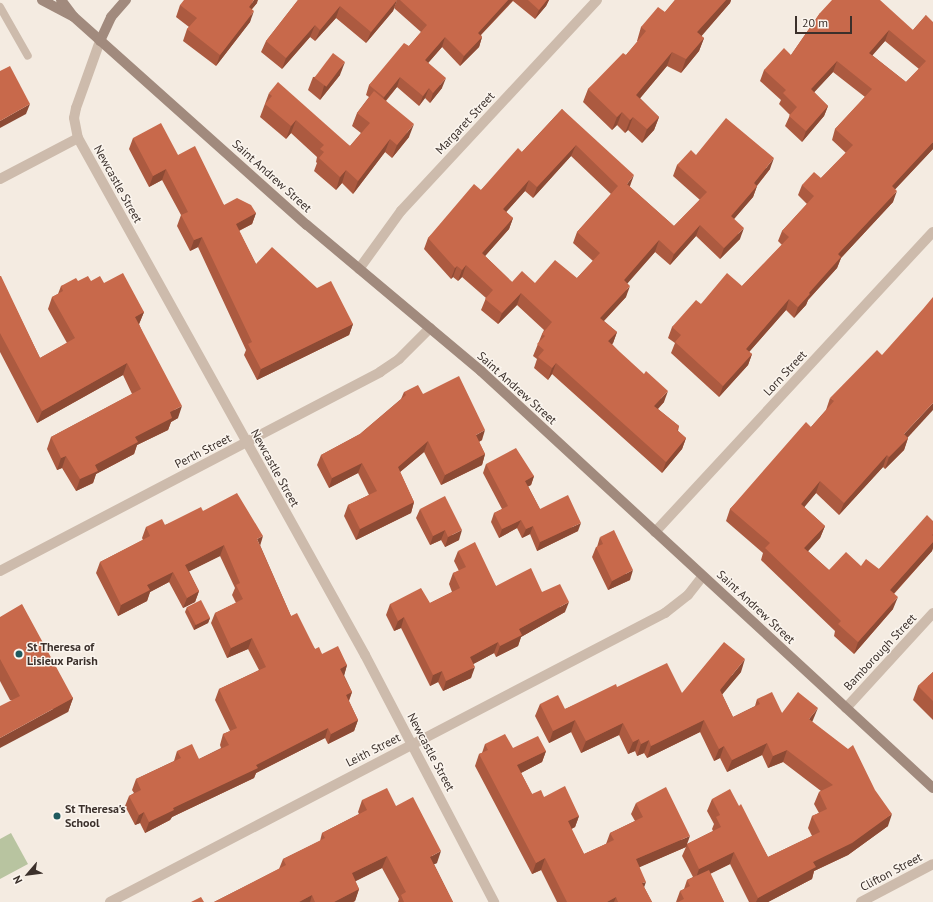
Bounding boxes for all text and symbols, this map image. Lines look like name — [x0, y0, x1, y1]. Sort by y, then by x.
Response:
scale bar — [797, 8, 854, 34]
text: 20 m — [802, 15, 828, 30]
street label: Margaret Street — [432, 89, 498, 157]
street label: Saint Andrew Street — [229, 136, 315, 216]
street label: Newcastle Street — [91, 143, 145, 225]
street label: Lorn Street — [760, 347, 810, 399]
street label: Saint Andrew Street — [474, 348, 560, 428]
street label: Newcastle Street — [248, 427, 302, 509]
street label: Perth Street — [172, 431, 234, 471]
street label: Saint Andrew Street — [714, 567, 798, 647]
street label: Bamborough Street — [841, 611, 919, 693]
place label: St Theresa of Lisieux Parish — [27, 640, 98, 668]
marker: St Theresa of Lisieux Parish — [14, 649, 24, 659]
street label: Newcastle Street — [404, 710, 458, 794]
street label: Leith Street — [343, 730, 403, 770]
place label: St Theresa's School — [65, 802, 126, 830]
marker: St Theresa's School — [52, 811, 62, 821]
street label: Clifton Street — [858, 850, 924, 894]
north arrow — [8, 854, 48, 894]
text: N — [10, 873, 25, 886]

